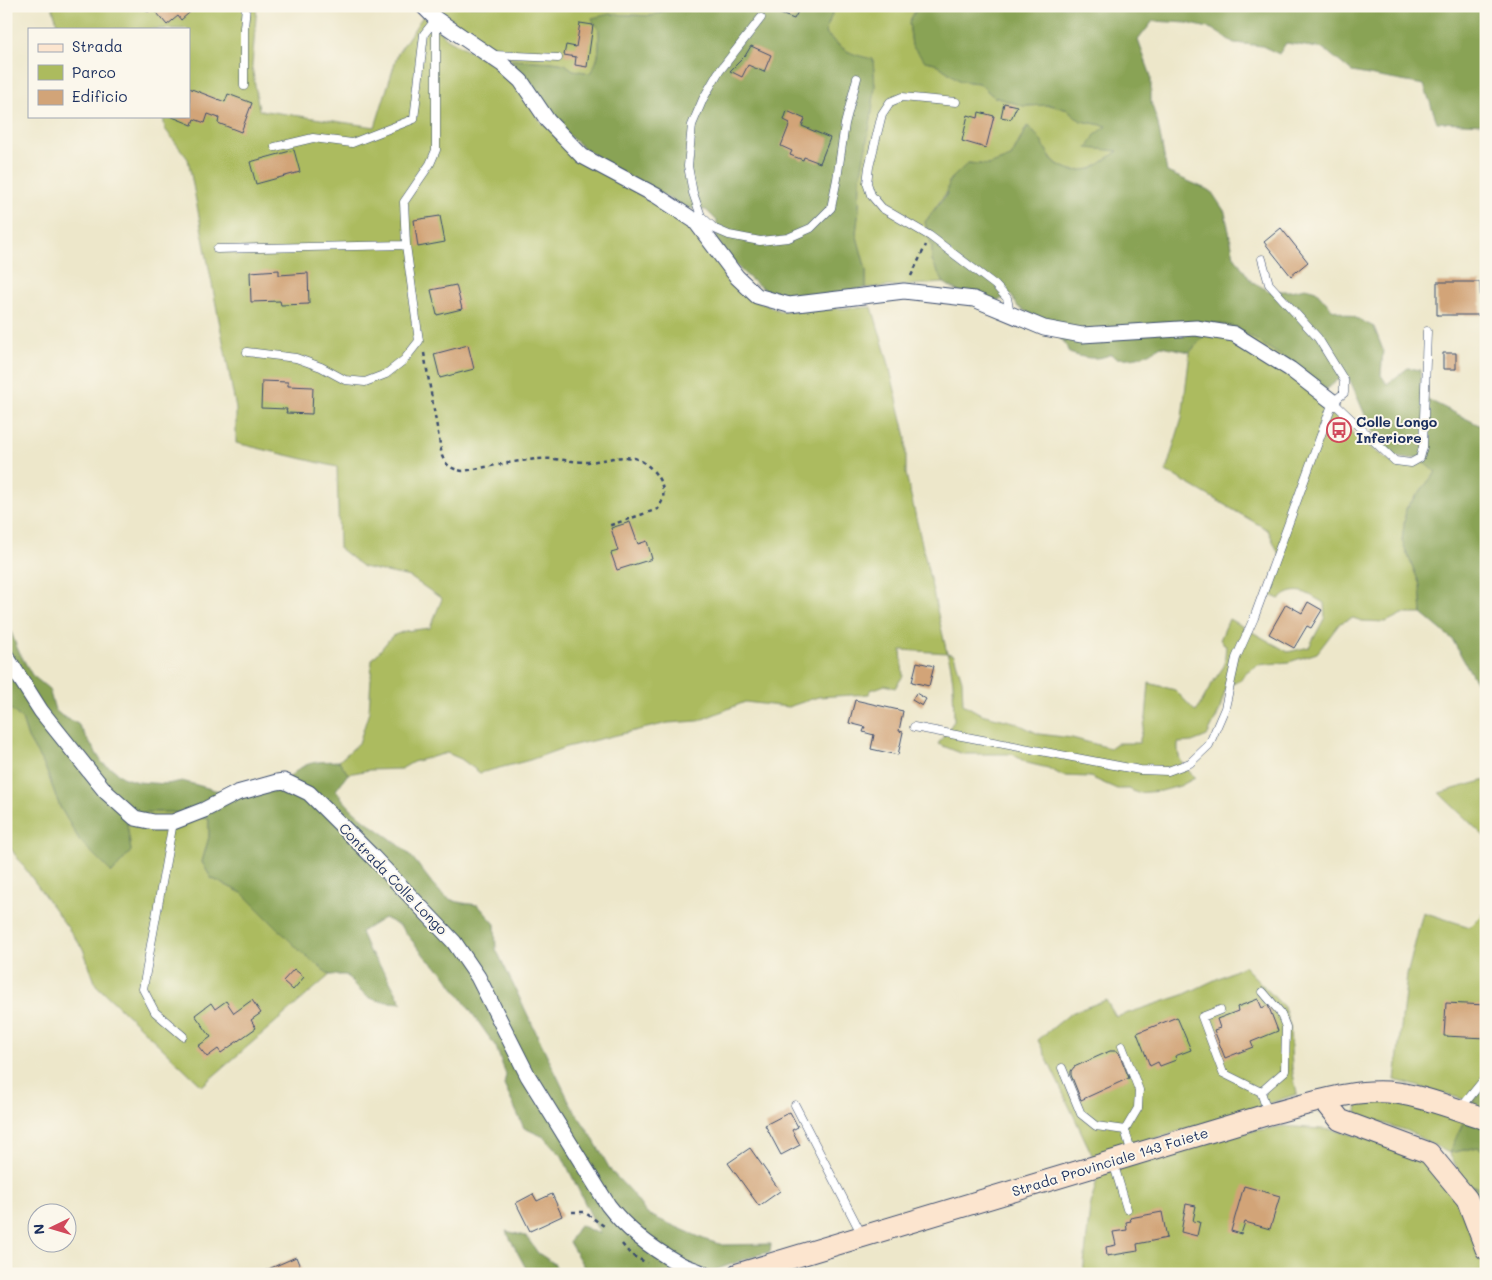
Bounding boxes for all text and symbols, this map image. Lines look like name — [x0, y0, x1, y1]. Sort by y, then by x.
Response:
legend — [28, 28, 190, 118]
text: Strada — [72, 36, 123, 56]
text: Parco — [72, 62, 116, 82]
text: Edificio — [72, 86, 128, 106]
place label: Colle Longo Inferiore — [1356, 412, 1438, 447]
bus stop icon: Colle Longo Inferiore — [1326, 417, 1352, 443]
street label: Contrada Colle Longo — [335, 819, 452, 939]
street label: Strada Provinciale 143 Faiete — [1009, 1123, 1210, 1201]
north arrow — [28, 1202, 78, 1252]
text: N — [29, 1223, 48, 1235]

